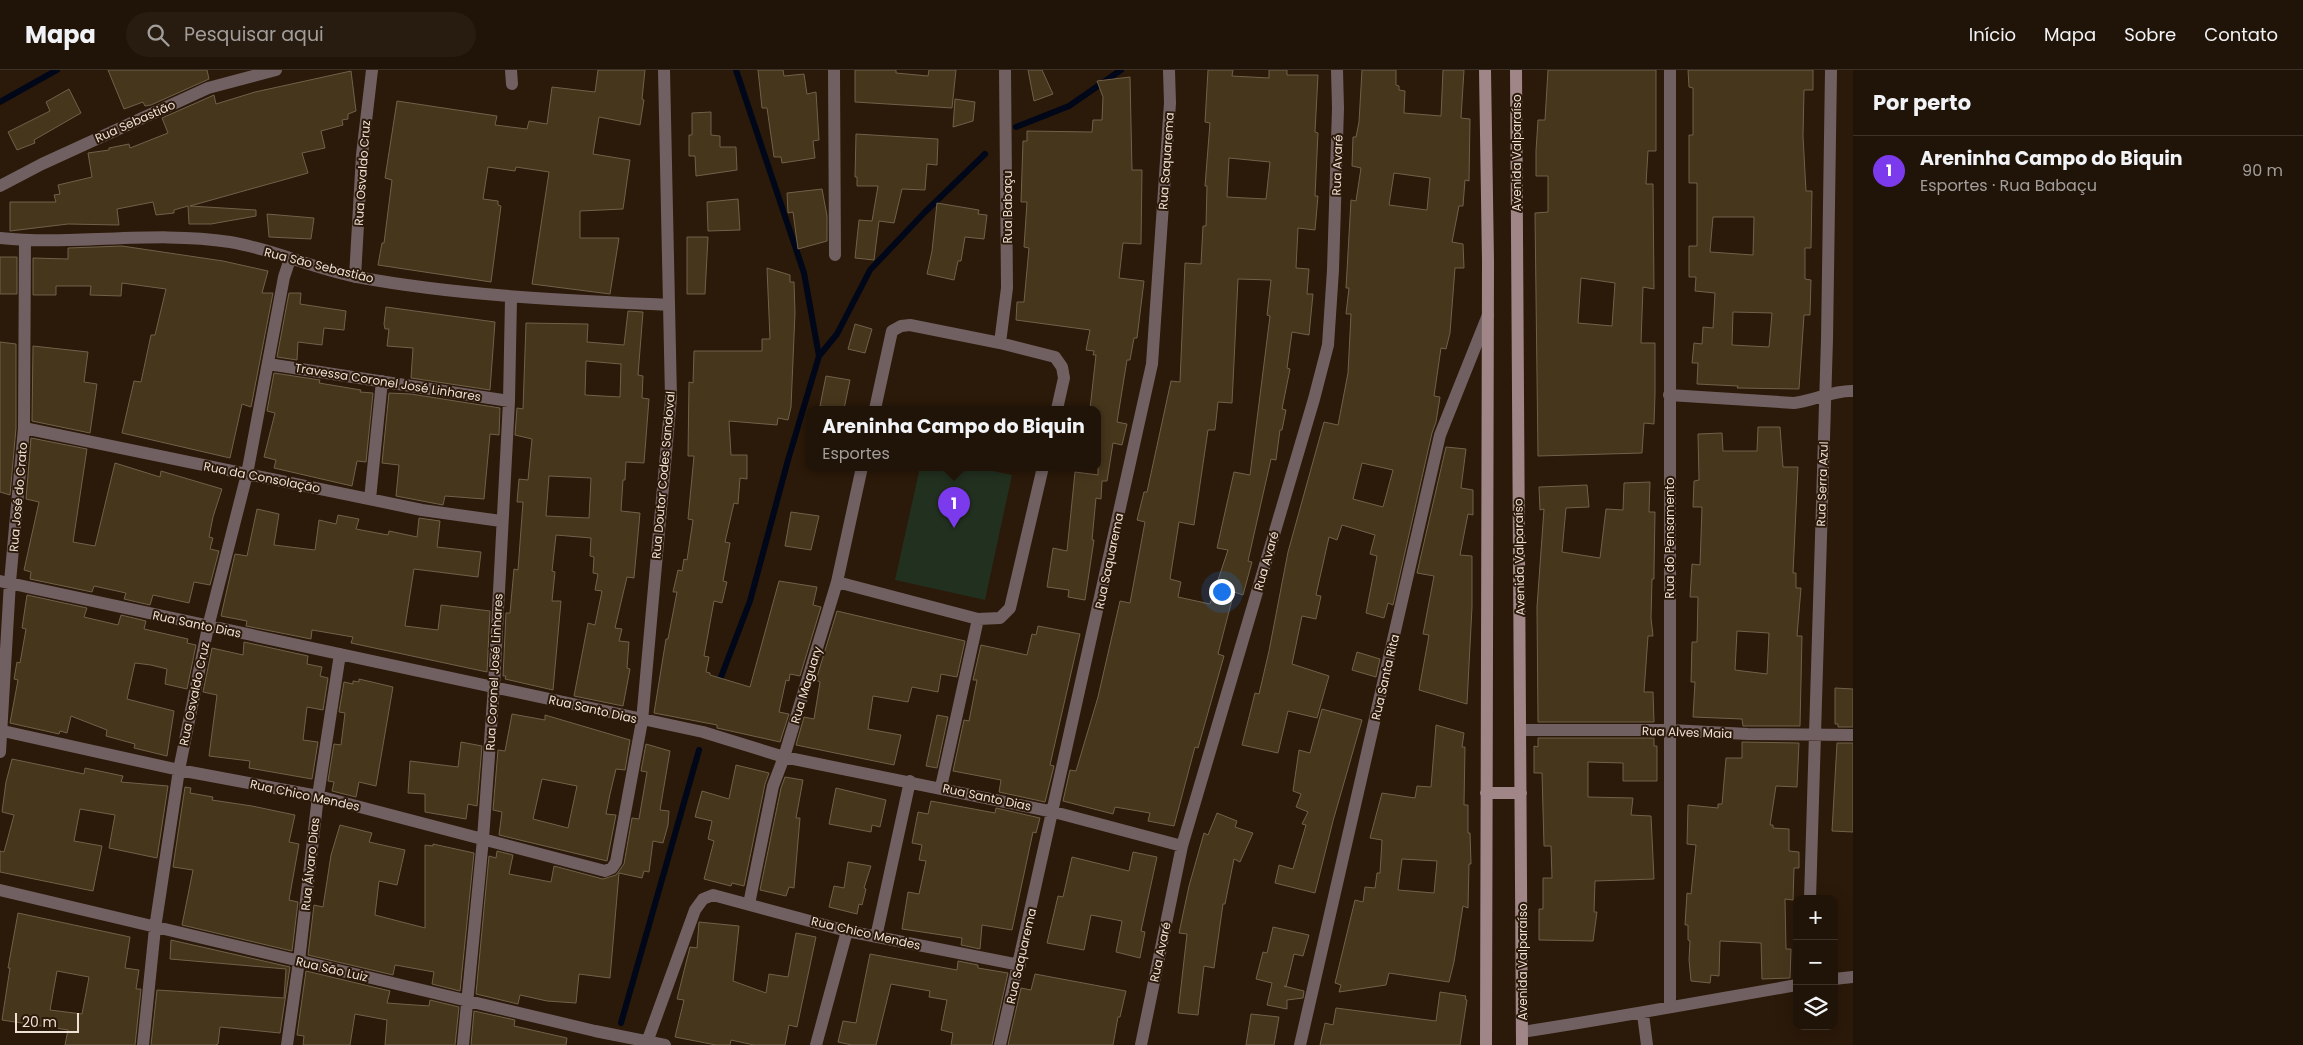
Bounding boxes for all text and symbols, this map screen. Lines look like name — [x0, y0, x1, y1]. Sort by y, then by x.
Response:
search box — [126, 12, 476, 57]
text: Mapa — [25, 18, 96, 51]
icon: search — [144, 21, 172, 49]
text: Pesquisar aqui — [184, 21, 324, 48]
text: Início — [1969, 22, 2016, 47]
text: Mapa — [2044, 22, 2096, 47]
text: Sobre — [2124, 22, 2176, 47]
text: Contato — [2204, 22, 2278, 47]
text: Por perto — [1873, 88, 1971, 117]
street label: Avenida Valparaíso — [1508, 94, 1525, 212]
street label: Rua Sebastião — [92, 96, 178, 146]
street label: Rua Saquarema — [1154, 112, 1178, 210]
street label: Rua Osvaldo Cruz — [350, 120, 374, 226]
street label: Rua Avaré — [1327, 134, 1347, 196]
text: Areninha Campo do Biquin — [1920, 145, 2183, 172]
text: 1 — [1886, 159, 1892, 182]
text: 90 m — [2242, 159, 2283, 182]
street label: Rua Babaçu — [999, 171, 1016, 243]
text: Esportes · Rua Babaçu — [1920, 174, 2097, 197]
street label: Rua São Sebastião — [262, 243, 376, 287]
street label: Travessa Coronel José Linhares — [294, 359, 482, 405]
street label: Rua Doutor Codes Sandoval — [647, 390, 679, 560]
popup — [806, 406, 1101, 471]
text: Areninha Campo do Biquin — [822, 413, 1085, 440]
street label: Rua José do Crato — [5, 441, 31, 553]
street label: Rua Serra Azul — [1812, 441, 1832, 527]
text: Esportes — [822, 442, 890, 465]
street label: Rua da Consolação — [202, 457, 322, 497]
street label: Rua do Pensamento — [1661, 477, 1678, 599]
pin: 1 — [938, 487, 970, 528]
street label: Avenida Valparaíso — [1509, 498, 1529, 616]
street label: Rua Saquarema — [1091, 511, 1127, 611]
street label: Rua Avaré — [1249, 529, 1283, 593]
your location — [1209, 579, 1235, 605]
street label: Rua Coronel José Linhares — [481, 593, 507, 751]
street label: Rua Santo Dias — [151, 606, 243, 642]
street label: Rua Santa Rita — [1367, 632, 1403, 722]
street label: Rua Osvaldo Cruz — [175, 641, 213, 747]
street label: Rua Maguary — [786, 644, 826, 726]
street label: Rua Santo Dias — [547, 691, 639, 727]
street label: Rua Alves Maia — [1641, 722, 1733, 742]
street label: Rua Chico Mendes — [249, 775, 361, 815]
street label: Rua Santo Dias — [941, 779, 1033, 815]
street label: Rua Álvaro Dias — [297, 817, 323, 911]
map controls — [1793, 895, 1838, 1030]
button: + — [1793, 895, 1838, 940]
street label: Avenida Valparaíso — [1514, 903, 1531, 1021]
street label: Rua Saquarema — [1002, 906, 1040, 1006]
street label: Rua Chico Mendes — [810, 912, 922, 954]
street label: Rua Avaré — [1145, 920, 1175, 984]
button: − — [1793, 940, 1838, 985]
street label: Rua São Luiz — [294, 952, 370, 986]
button: layers — [1793, 985, 1838, 1030]
scale bar — [15, 1010, 79, 1033]
text: 20 m — [22, 1012, 57, 1032]

